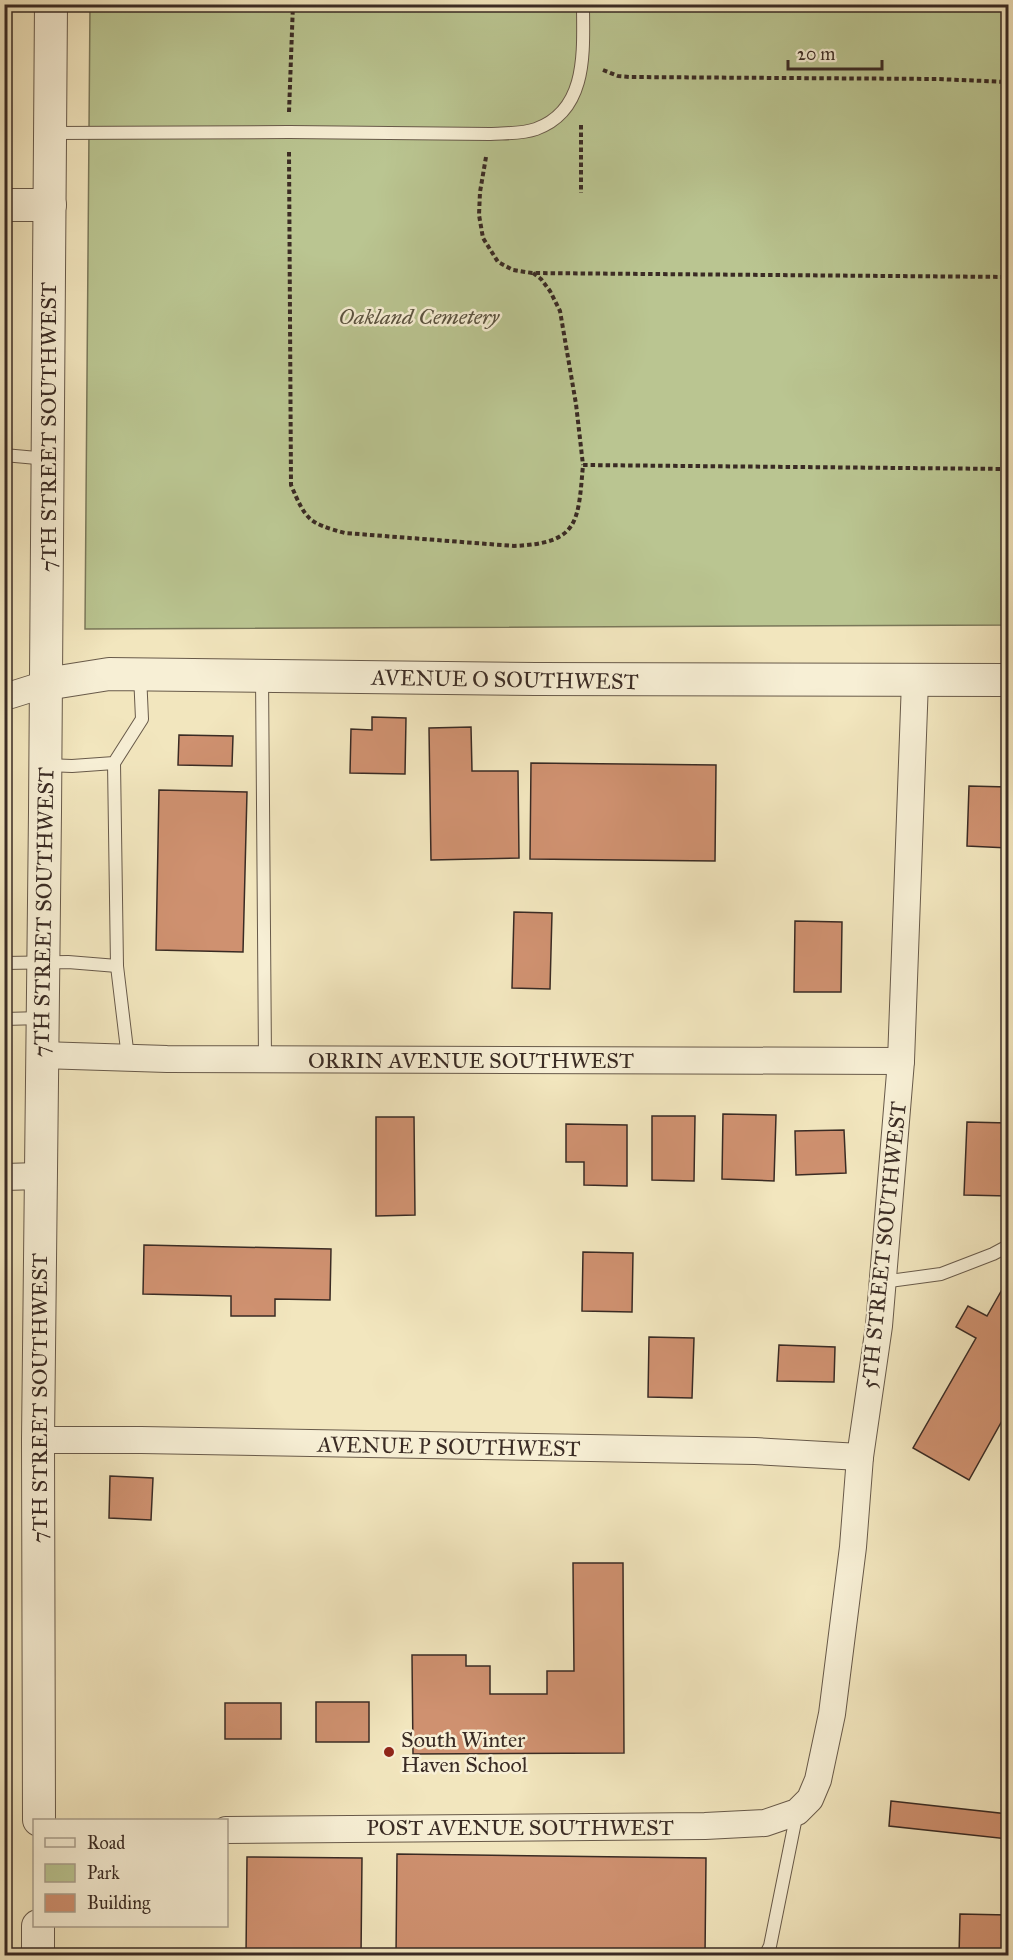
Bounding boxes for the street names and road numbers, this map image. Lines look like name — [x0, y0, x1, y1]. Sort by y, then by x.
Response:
street label: 7TH STREET SOUTHWEST — [35, 282, 62, 572]
street label: AVENUE O SOUTHWEST — [370, 664, 639, 695]
street label: 7TH STREET SOUTHWEST — [27, 767, 60, 1057]
street label: ORRIN AVENUE SOUTHWEST — [308, 1047, 634, 1074]
street label: 5TH STREET SOUTHWEST — [855, 1100, 912, 1390]
street label: 7TH STREET SOUTHWEST — [26, 1253, 53, 1543]
street label: AVENUE P SOUTHWEST — [316, 1431, 581, 1462]
street label: POST AVENUE SOUTHWEST — [366, 1814, 674, 1841]

